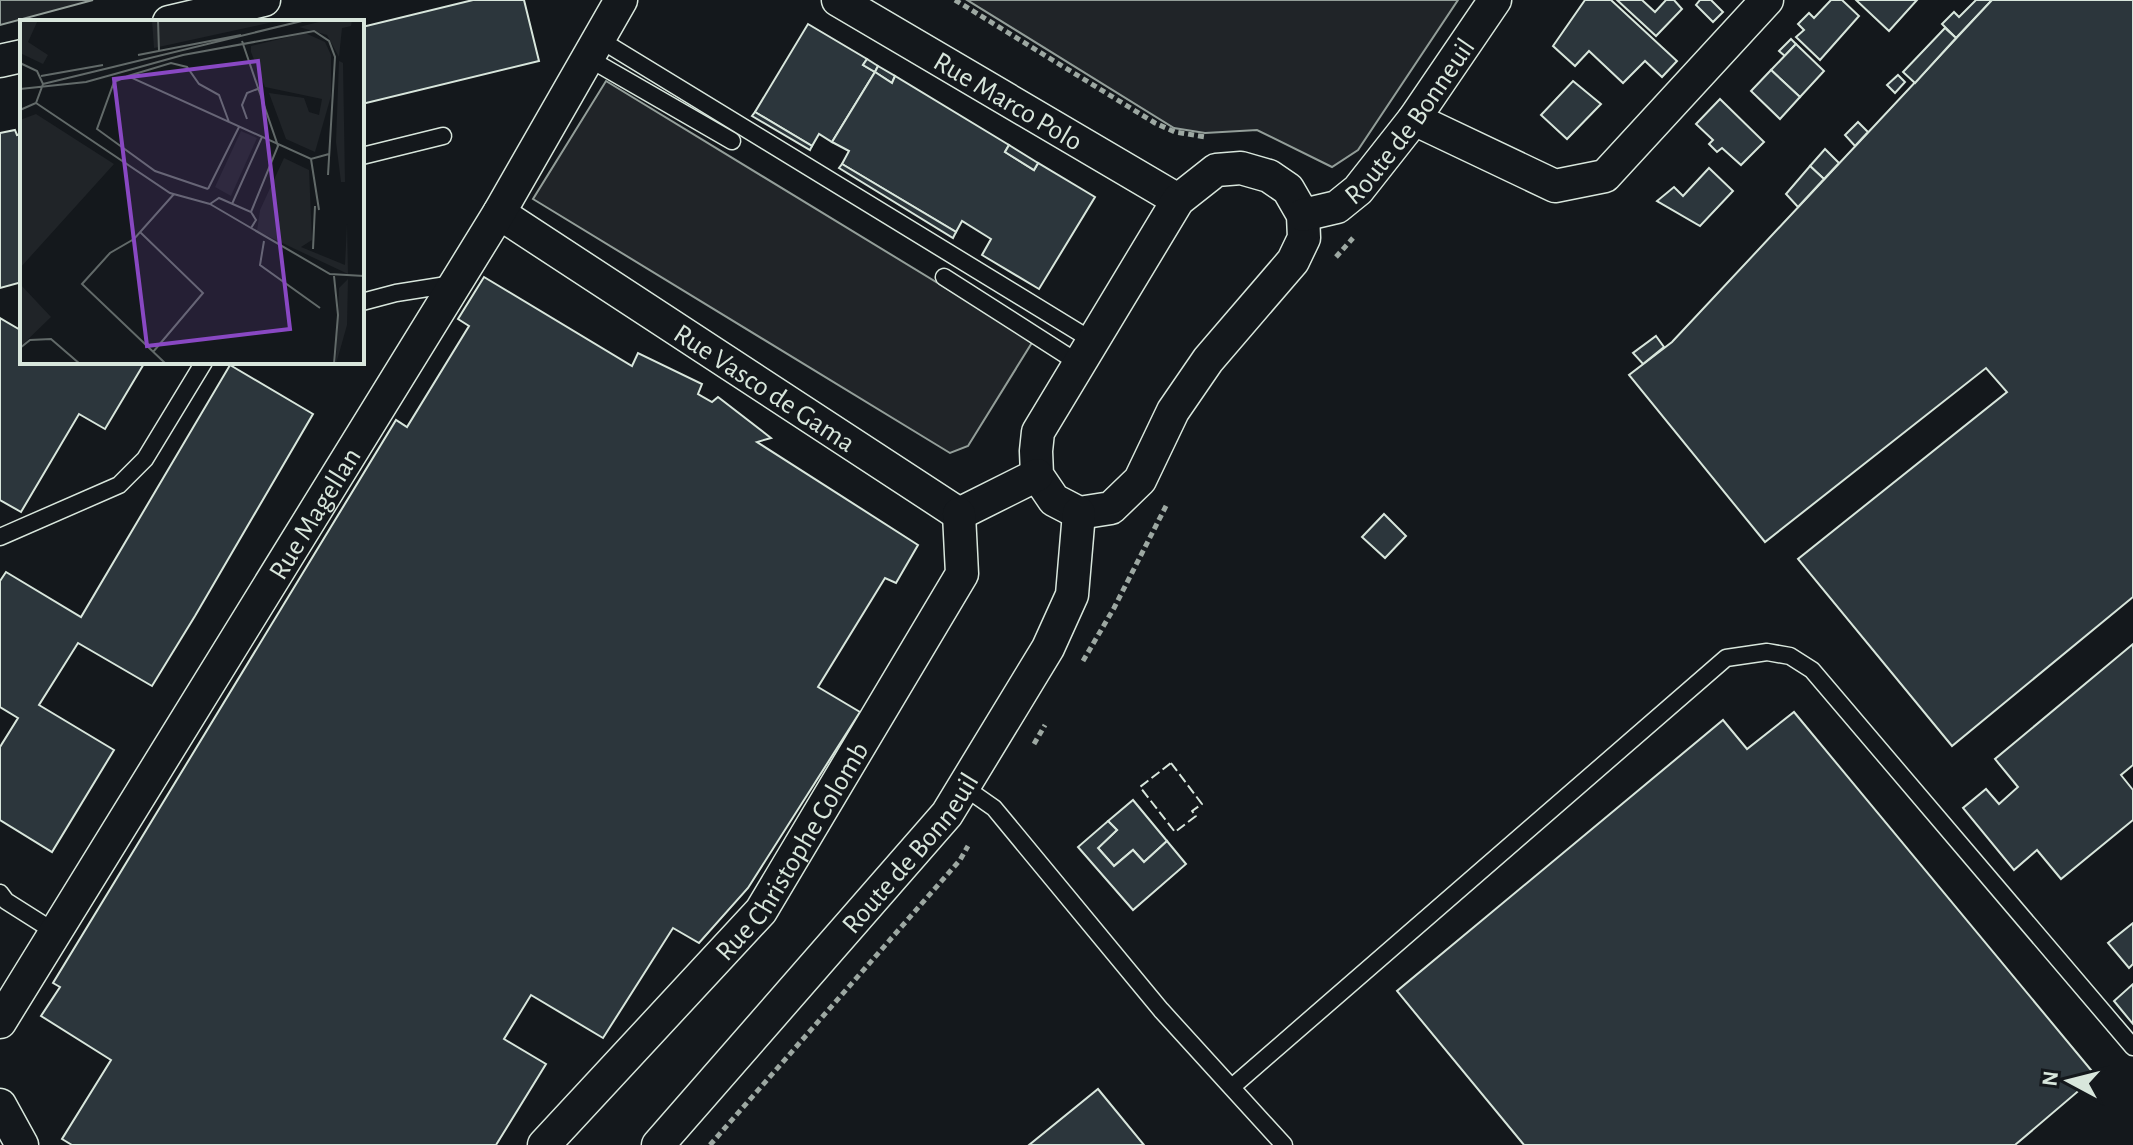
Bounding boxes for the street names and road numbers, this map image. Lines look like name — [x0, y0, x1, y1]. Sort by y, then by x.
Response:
street label: Route de Bonneuil — [1340, 34, 1481, 211]
street label: Rue Marco Polo — [928, 48, 1087, 157]
street label: Rue Vasco de Gama — [668, 320, 860, 458]
street label: Rue Magellan — [265, 443, 367, 585]
street label: Rue Christophe Colomb — [711, 738, 874, 967]
street label: Route de Bonneuil — [838, 769, 984, 940]

